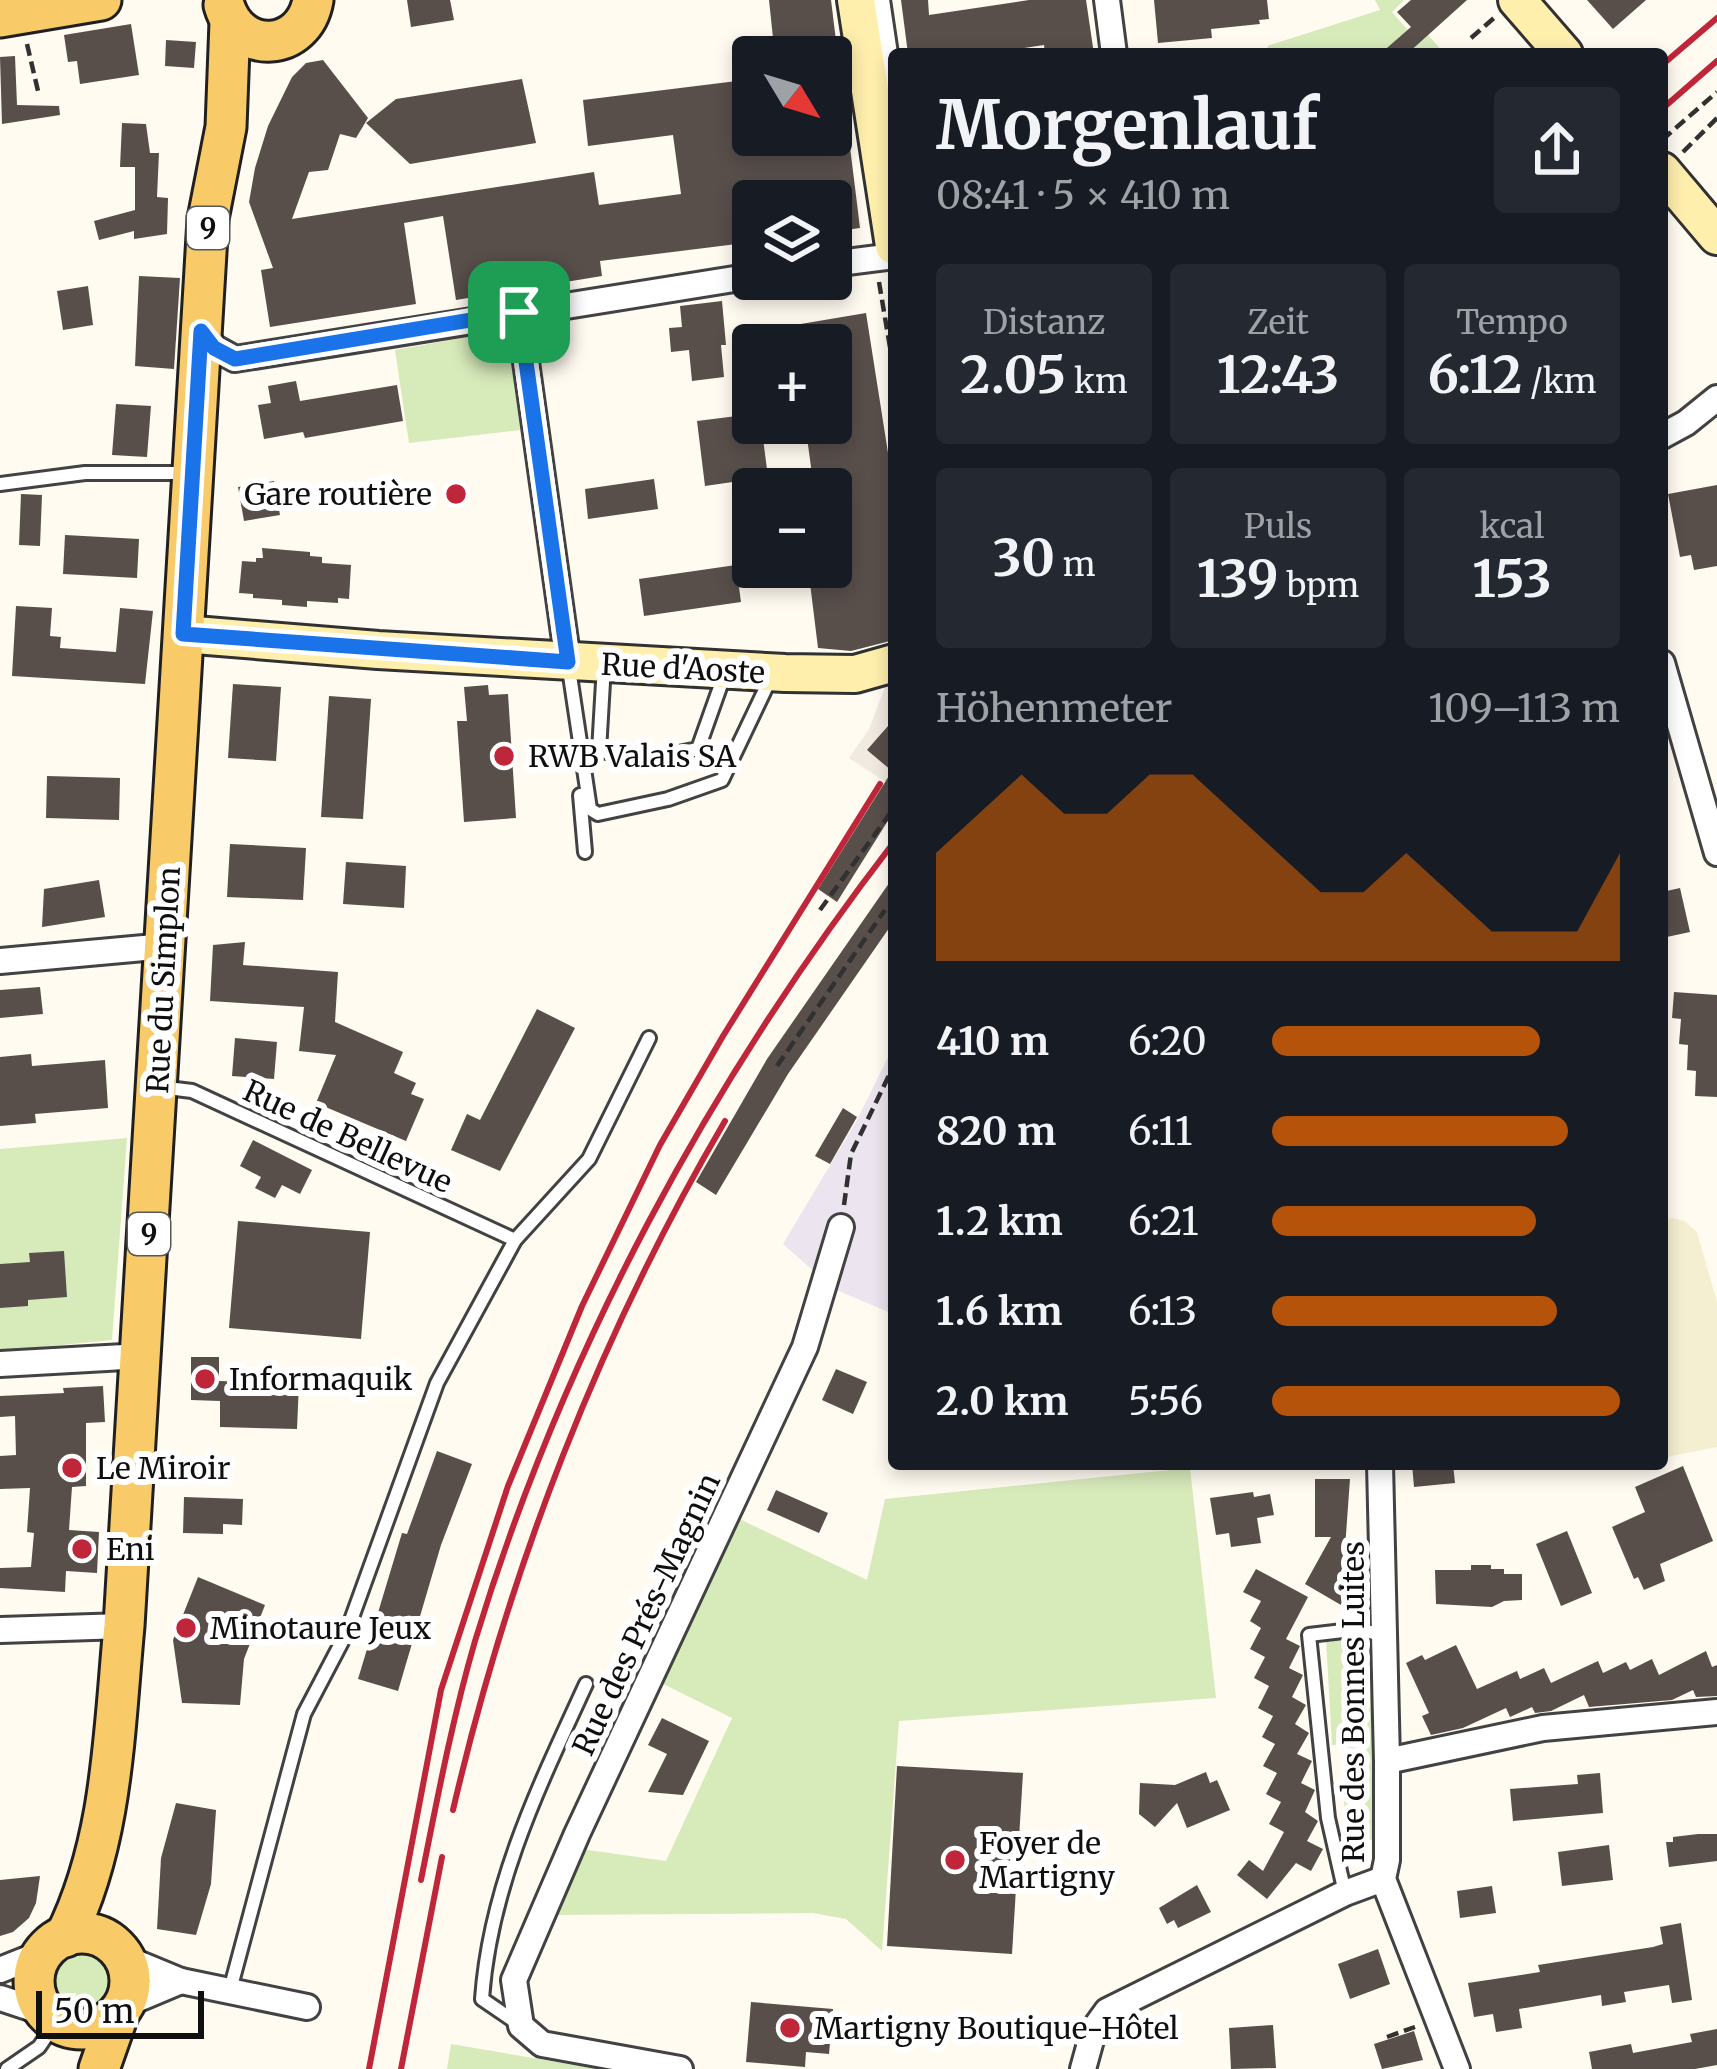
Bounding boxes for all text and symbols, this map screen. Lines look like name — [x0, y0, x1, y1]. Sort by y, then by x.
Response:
north arrow — [732, 36, 852, 156]
map controls — [732, 36, 852, 588]
text: Morgenlauf — [936, 84, 1318, 167]
button: share — [1494, 87, 1620, 213]
text: 08:41 · 5 × 410 m — [936, 171, 1230, 220]
button: layers — [732, 180, 852, 300]
road number: 9 — [187, 207, 229, 249]
pin — [468, 261, 570, 363]
icon: arrive — [486, 279, 552, 345]
text: Distanz — [983, 302, 1105, 343]
text: Zeit — [1247, 302, 1309, 343]
text: Tempo — [1456, 302, 1568, 343]
button: + — [732, 324, 852, 444]
text: 2.05 — [960, 343, 1066, 407]
text: 12:43 — [1217, 343, 1339, 407]
text: 6:12 — [1427, 343, 1522, 407]
text: km — [1066, 361, 1128, 402]
text: /km — [1522, 361, 1597, 402]
button: − — [732, 468, 852, 588]
place label: Gare routière — [244, 475, 432, 513]
marker: Gare routière — [443, 481, 469, 507]
text: Puls — [1244, 506, 1312, 547]
text: kcal — [1480, 506, 1544, 547]
text: 30 — [992, 526, 1055, 590]
text: m — [1055, 544, 1096, 585]
text: 139 — [1197, 547, 1279, 611]
text: 153 — [1472, 547, 1552, 611]
text: bpm — [1279, 565, 1359, 606]
street label: Rue d'Aoste — [600, 645, 766, 691]
text: Höhenmeter — [936, 684, 1172, 733]
text: 109–113 m — [1428, 684, 1620, 733]
place label: RWB Valais SA — [528, 737, 737, 775]
marker: RWB Valais SA — [491, 743, 517, 769]
street label: Rue du Simplon — [138, 866, 188, 1094]
text: 410 m — [936, 1017, 1049, 1066]
text: 6:20 — [1128, 1017, 1207, 1066]
street label: Rue de Bellevue — [238, 1071, 458, 1201]
text: 820 m — [936, 1107, 1056, 1156]
text: 6:11 — [1128, 1107, 1192, 1156]
text: 1.2 km — [936, 1197, 1063, 1246]
text: 6:21 — [1128, 1197, 1199, 1246]
road number: 9 — [128, 1213, 170, 1255]
text: 1.6 km — [936, 1287, 1063, 1336]
text: 6:13 — [1128, 1287, 1197, 1336]
place label: Informaquik — [229, 1360, 412, 1398]
marker: Informaquik — [192, 1366, 218, 1392]
text: 2.0 km — [936, 1377, 1069, 1426]
text: 5:56 — [1128, 1377, 1203, 1426]
place label: Le Miroir — [96, 1449, 230, 1487]
marker: Le Miroir — [59, 1455, 85, 1481]
street label: Rue des Prés-Magnin — [564, 1467, 728, 1761]
place label: Eni — [106, 1530, 155, 1568]
marker: Eni — [69, 1536, 95, 1562]
street label: Rue des Bonnes Luites — [1334, 1541, 1372, 1863]
place label: Minotaure Jeux — [210, 1609, 431, 1647]
marker: Minotaure Jeux — [173, 1615, 199, 1641]
place label: Foyer de Martigny — [979, 1824, 1115, 1896]
marker: Foyer de Martigny — [942, 1847, 968, 1873]
scale bar — [36, 1985, 204, 2038]
text: 50 m — [54, 1991, 135, 2032]
place label: Martigny Boutique-Hôtel — [814, 2009, 1179, 2047]
marker: Martigny Boutique-Hôtel — [777, 2015, 803, 2041]

